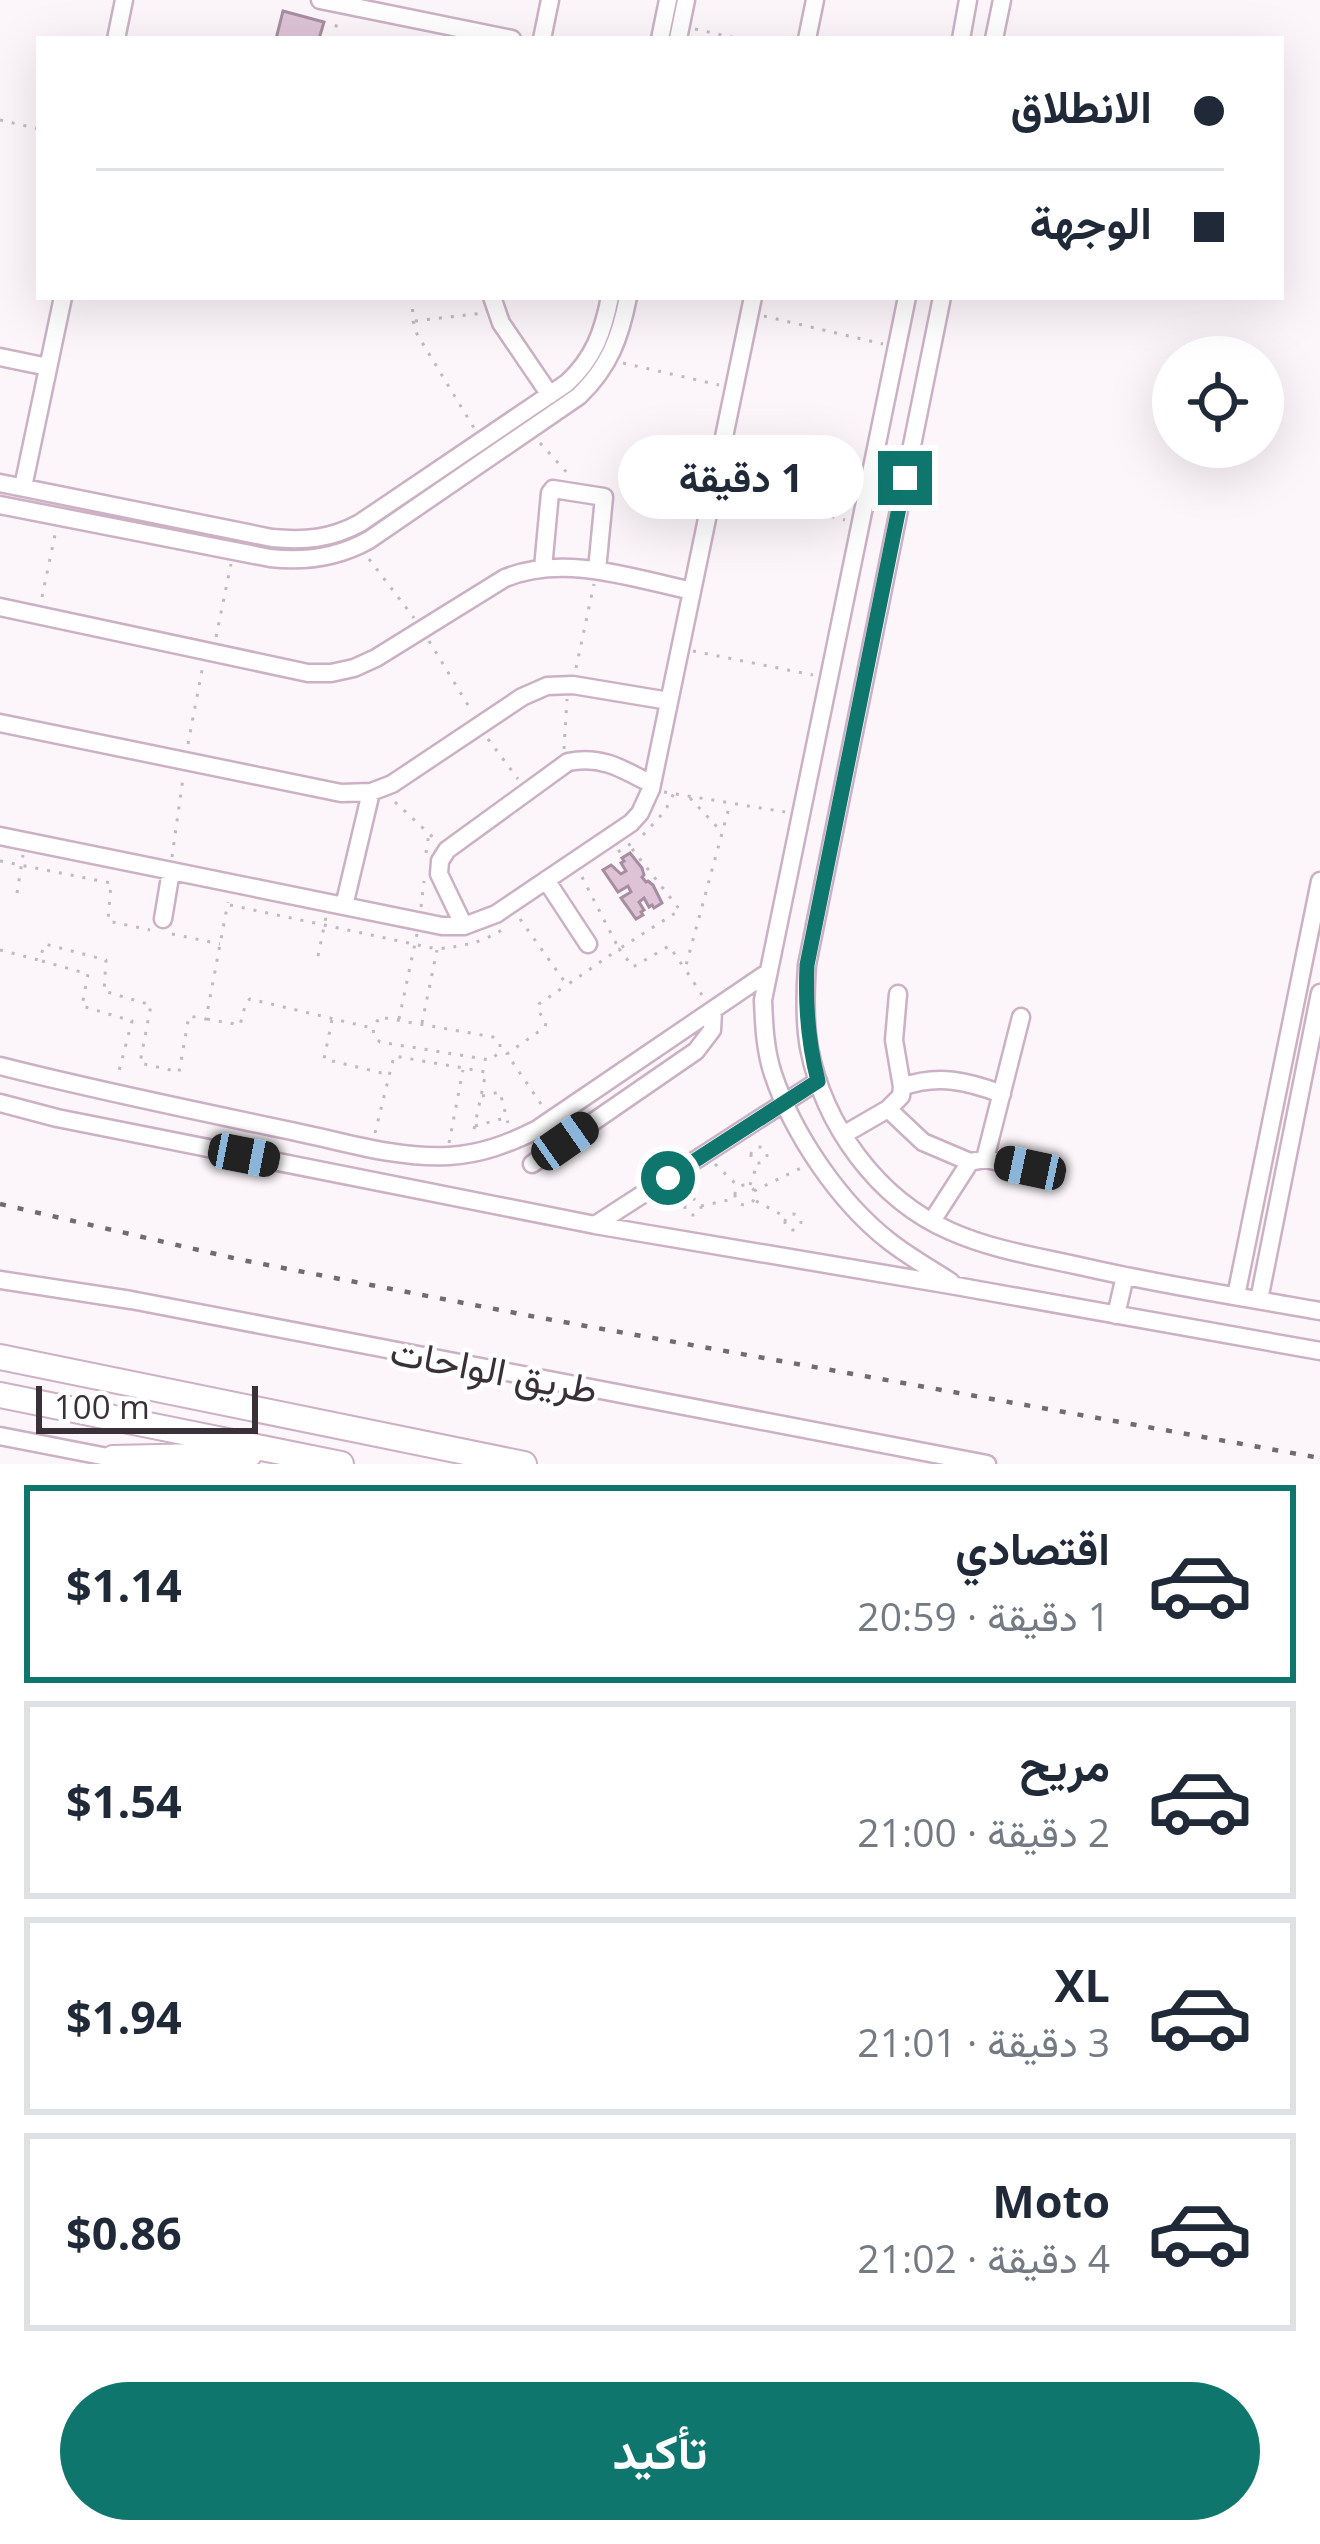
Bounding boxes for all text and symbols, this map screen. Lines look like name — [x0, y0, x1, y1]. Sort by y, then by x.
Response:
text: الانطلاق — [1011, 75, 1152, 136]
text: الوجهة — [1030, 191, 1152, 252]
map controls — [1152, 336, 1284, 468]
button: locate — [1152, 336, 1284, 468]
callout: 1 دقيقة — [617, 436, 863, 520]
text: 1 دقيقة — [679, 450, 803, 503]
route end — [878, 451, 932, 505]
car — [525, 1106, 605, 1176]
car — [205, 1130, 283, 1180]
car — [991, 1143, 1069, 1193]
route start — [641, 1151, 695, 1205]
street label: طريق الواحات — [386, 1322, 602, 1415]
scale bar — [36, 1380, 258, 1433]
text: 100 m — [54, 1384, 150, 1429]
text: اقتصادي — [955, 1517, 1110, 1578]
icon: car — [1146, 1530, 1254, 1638]
text: $1.14 — [66, 1554, 182, 1615]
text: 1 دقيقة · 20:59 — [857, 1589, 1110, 1642]
text: مريح — [1019, 1733, 1110, 1794]
icon: car — [1146, 1746, 1254, 1854]
text: $1.54 — [66, 1770, 182, 1831]
text: 2 دقيقة · 21:00 — [857, 1805, 1110, 1858]
text: XL — [1055, 1954, 1110, 2015]
icon: car — [1146, 1962, 1254, 2070]
text: $1.94 — [66, 1986, 182, 2047]
text: 3 دقيقة · 21:01 — [857, 2015, 1110, 2068]
text: Moto — [992, 2170, 1110, 2231]
icon: car — [1146, 2178, 1254, 2286]
text: $0.86 — [66, 2202, 182, 2263]
text: 4 دقيقة · 21:02 — [857, 2231, 1110, 2284]
button: تأكيد — [60, 2382, 1260, 2520]

